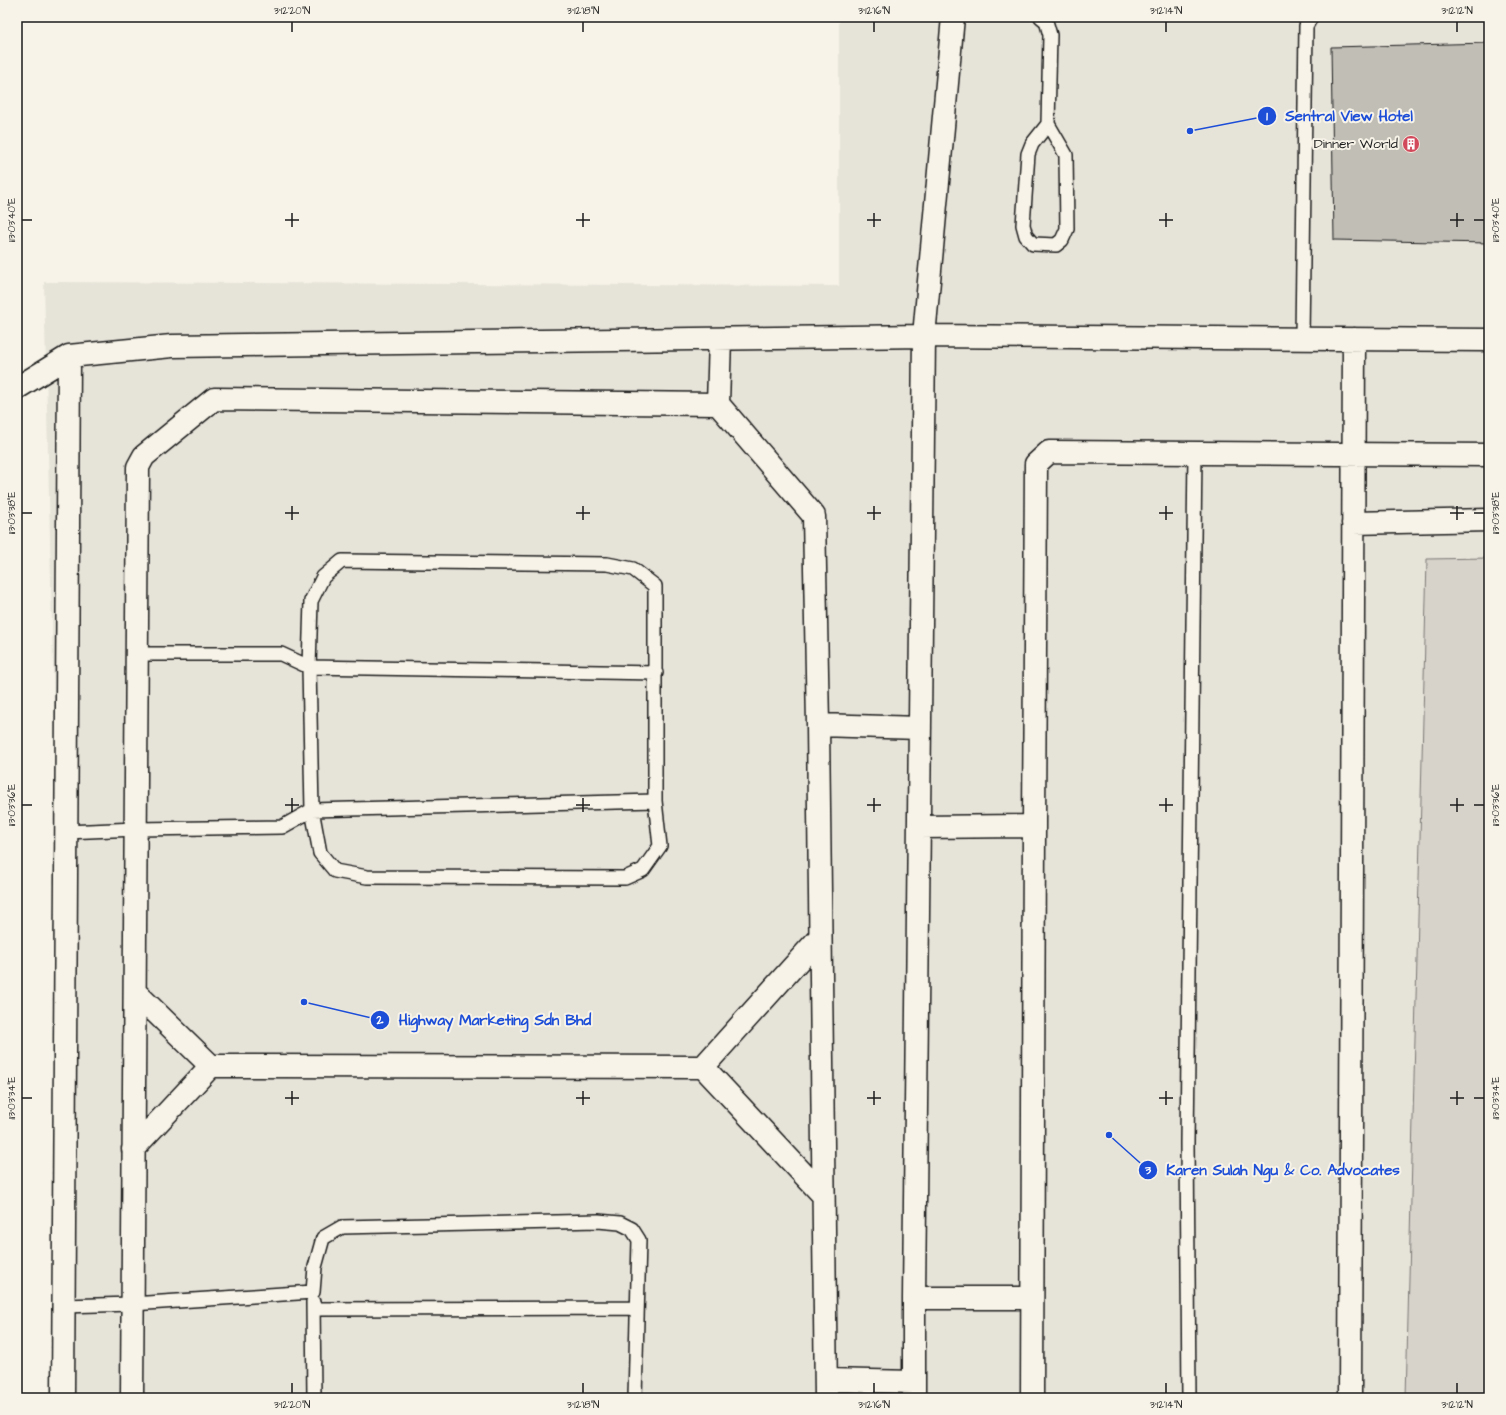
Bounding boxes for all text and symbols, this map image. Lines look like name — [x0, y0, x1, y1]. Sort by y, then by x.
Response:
text: 3°12'20"N — [274, 4, 310, 18]
text: 3°12'18"N — [567, 4, 599, 18]
text: 3°12'16"N — [858, 4, 890, 18]
text: 3°12'14"N — [1150, 4, 1182, 18]
text: 3°12'12"N — [1441, 4, 1473, 18]
callout: Sentral View Hotel — [1257, 102, 1421, 129]
text: Sentral View Hotel — [1284, 106, 1413, 127]
text: 1 — [1266, 108, 1268, 125]
place label: Dinner World — [1314, 134, 1398, 154]
building icon: Dinner World — [1401, 134, 1421, 154]
text: 113°03'40"E — [5, 198, 19, 242]
text: 113°03'40"E — [1489, 198, 1503, 242]
text: 113°03'38"E — [5, 492, 19, 534]
text: 113°03'38"E — [1489, 492, 1503, 534]
text: 113°03'36"E — [5, 784, 19, 826]
text: 113°03'36"E — [1489, 784, 1503, 826]
callout: Highway Marketing Sdn Bhd — [370, 1006, 599, 1033]
text: Highway Marketing Sdn Bhd — [399, 1010, 591, 1033]
text: 2 — [376, 1012, 384, 1029]
text: 113°03'34"E — [5, 1076, 19, 1120]
text: 113°03'34"E — [1489, 1076, 1503, 1120]
callout: Karen Sulah Ngu & Co. Advocates — [1138, 1156, 1408, 1183]
text: Karen Sulah Ngu & Co. Advocates — [1166, 1160, 1400, 1183]
text: 3 — [1144, 1162, 1152, 1179]
text: 3°12'20"N — [274, 1398, 310, 1412]
text: 3°12'18"N — [567, 1398, 599, 1412]
text: 3°12'16"N — [858, 1398, 890, 1412]
text: 3°12'14"N — [1150, 1398, 1182, 1412]
text: 3°12'12"N — [1441, 1398, 1473, 1412]

